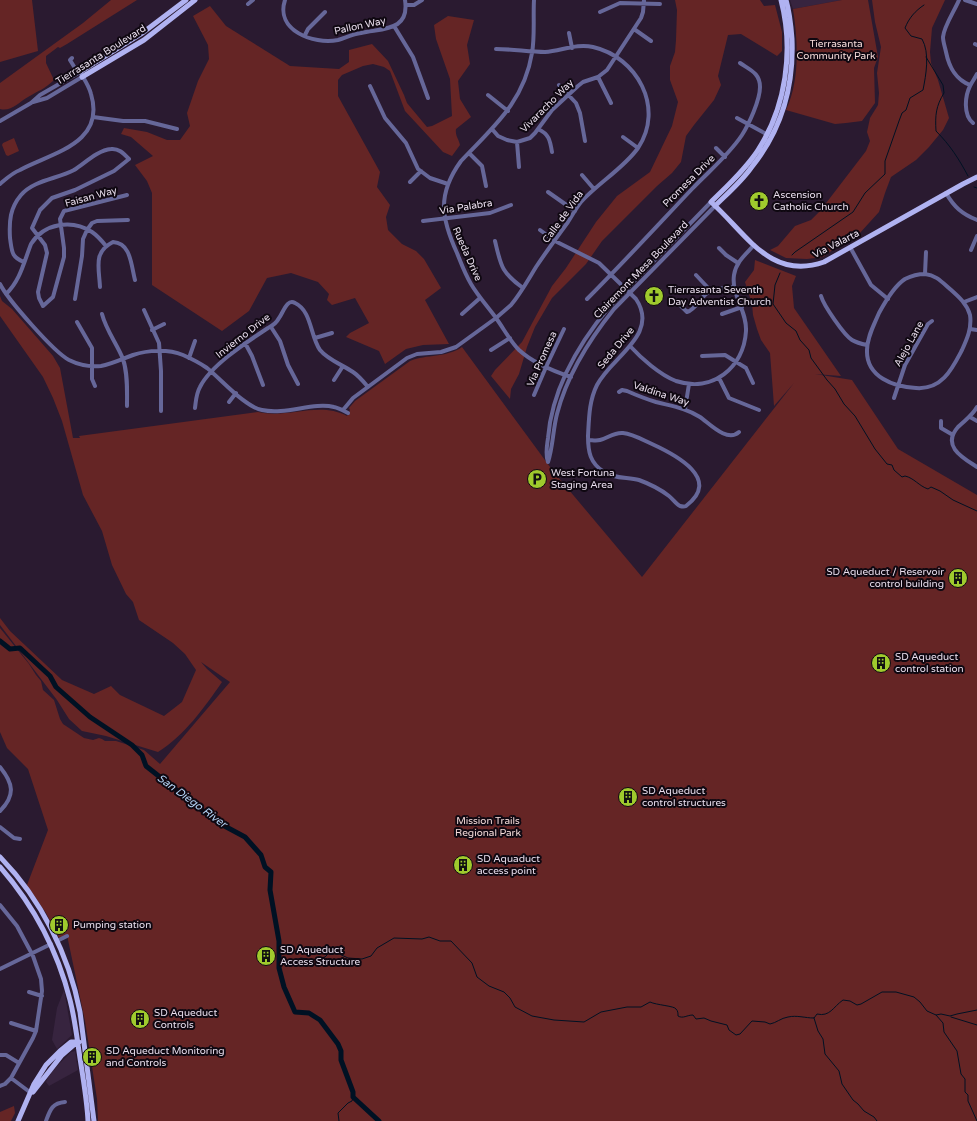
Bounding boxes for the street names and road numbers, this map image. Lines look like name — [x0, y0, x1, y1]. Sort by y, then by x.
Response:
street label: Pallon Way — [333, 15, 388, 37]
street label: Tierrasanta Boulevard — [54, 22, 148, 88]
street label: Vivaracho Way — [518, 76, 577, 135]
street label: Promesa Drive — [660, 152, 718, 210]
street label: Faisan Way — [64, 184, 119, 210]
street label: Calle de Vida — [540, 189, 586, 245]
street label: Via Palabra — [439, 197, 493, 217]
street label: Clairemont Mesa Boulevard — [591, 219, 691, 321]
street label: Rueda Drive — [450, 225, 484, 283]
street label: Via Valarta — [811, 227, 861, 261]
street label: Invierno Drive — [214, 311, 273, 361]
street label: Alejo Lane — [892, 319, 927, 369]
street label: Seda Drive — [595, 324, 637, 371]
street label: Via Promesa — [524, 330, 560, 388]
street label: Valdina Way — [631, 379, 691, 409]

